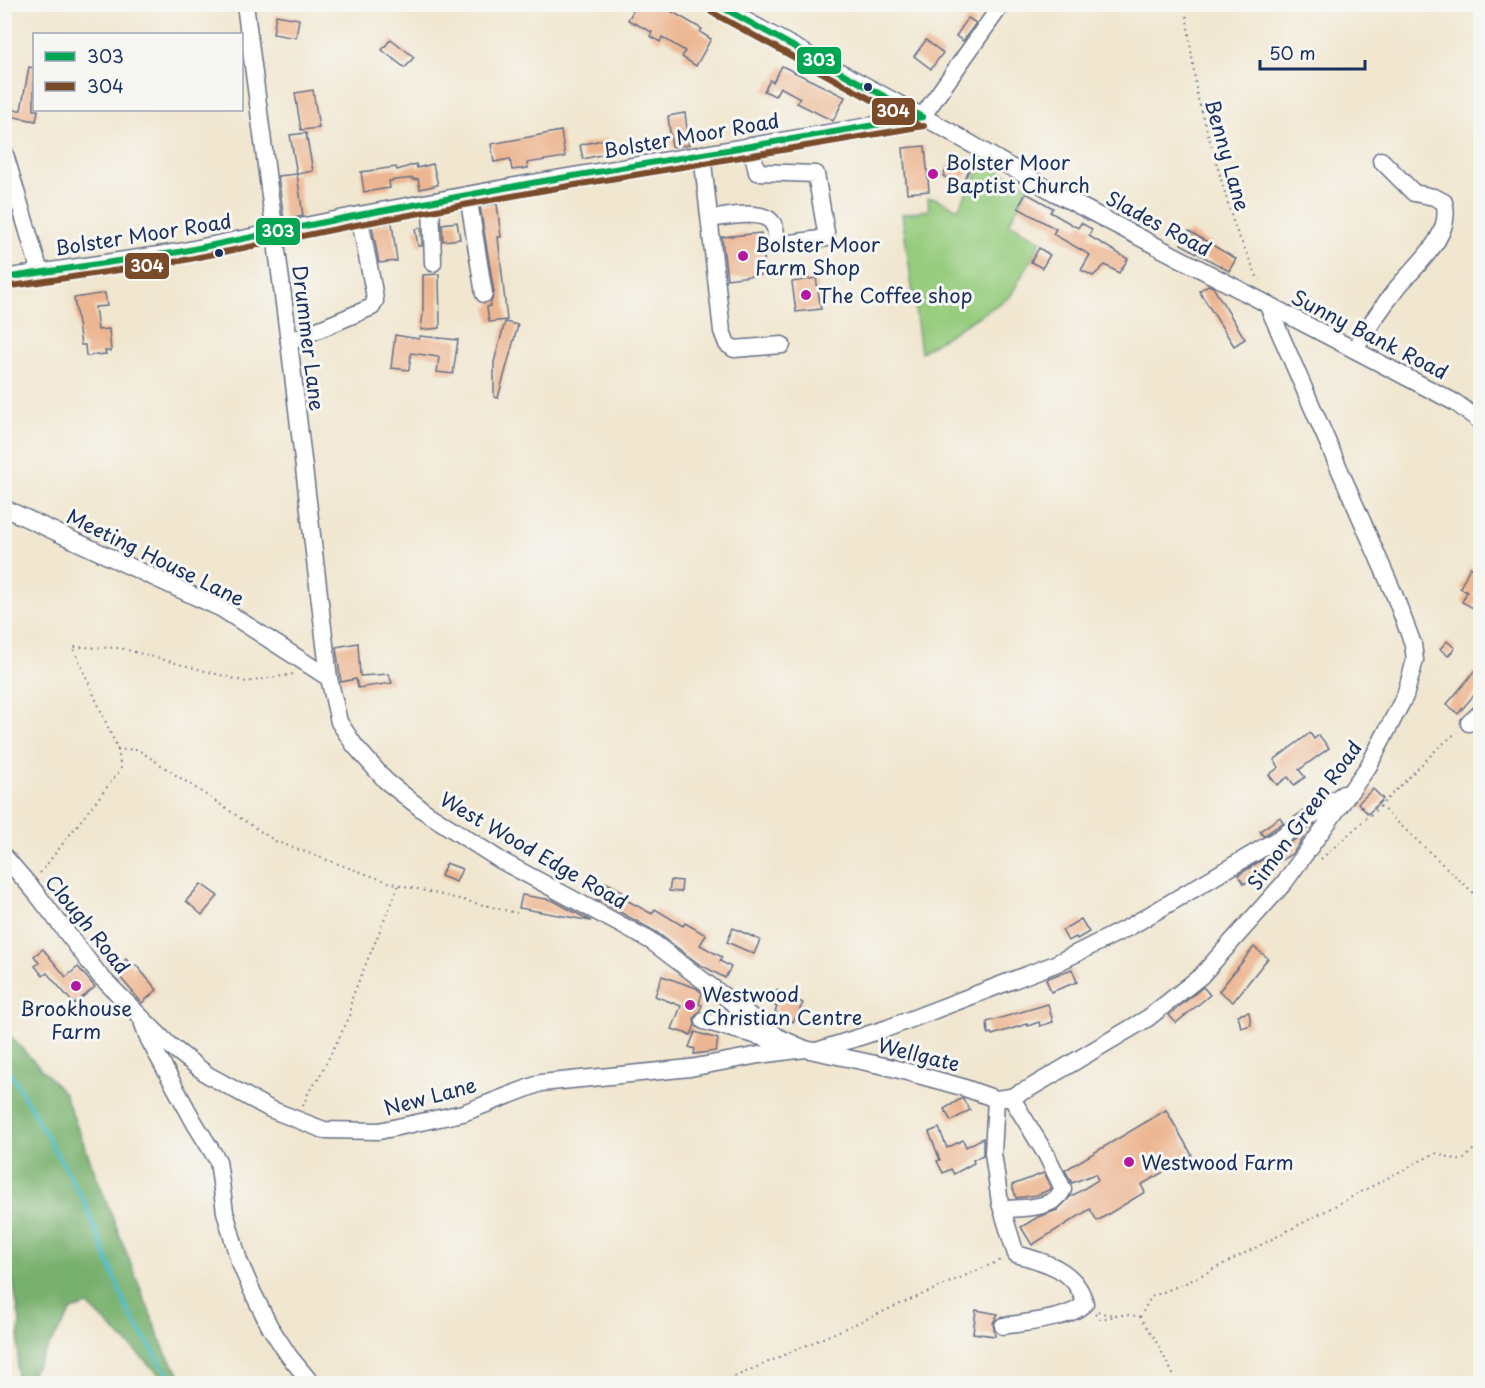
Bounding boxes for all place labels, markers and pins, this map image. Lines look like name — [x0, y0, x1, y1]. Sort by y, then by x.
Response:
unlabelled marker — [862, 81, 874, 93]
place label: Bolster Moor Baptist Church — [945, 147, 1090, 200]
marker: Bolster Moor Baptist Church — [926, 167, 940, 181]
place label: Bolster Moor Farm Shop — [755, 229, 881, 282]
unlabelled marker — [213, 247, 225, 259]
marker: Bolster Moor Farm Shop — [736, 249, 750, 263]
place label: The Coffee shop — [818, 280, 973, 310]
marker: The Coffee shop — [799, 288, 813, 302]
marker: Brookhouse Farm — [69, 979, 83, 993]
place label: Westwood Christian Centre — [702, 979, 862, 1032]
place label: Brookhouse Farm — [20, 993, 132, 1046]
marker: Westwood Christian Centre — [683, 998, 697, 1012]
place label: Westwood Farm — [1141, 1147, 1294, 1177]
marker: Westwood Farm — [1122, 1155, 1136, 1169]

